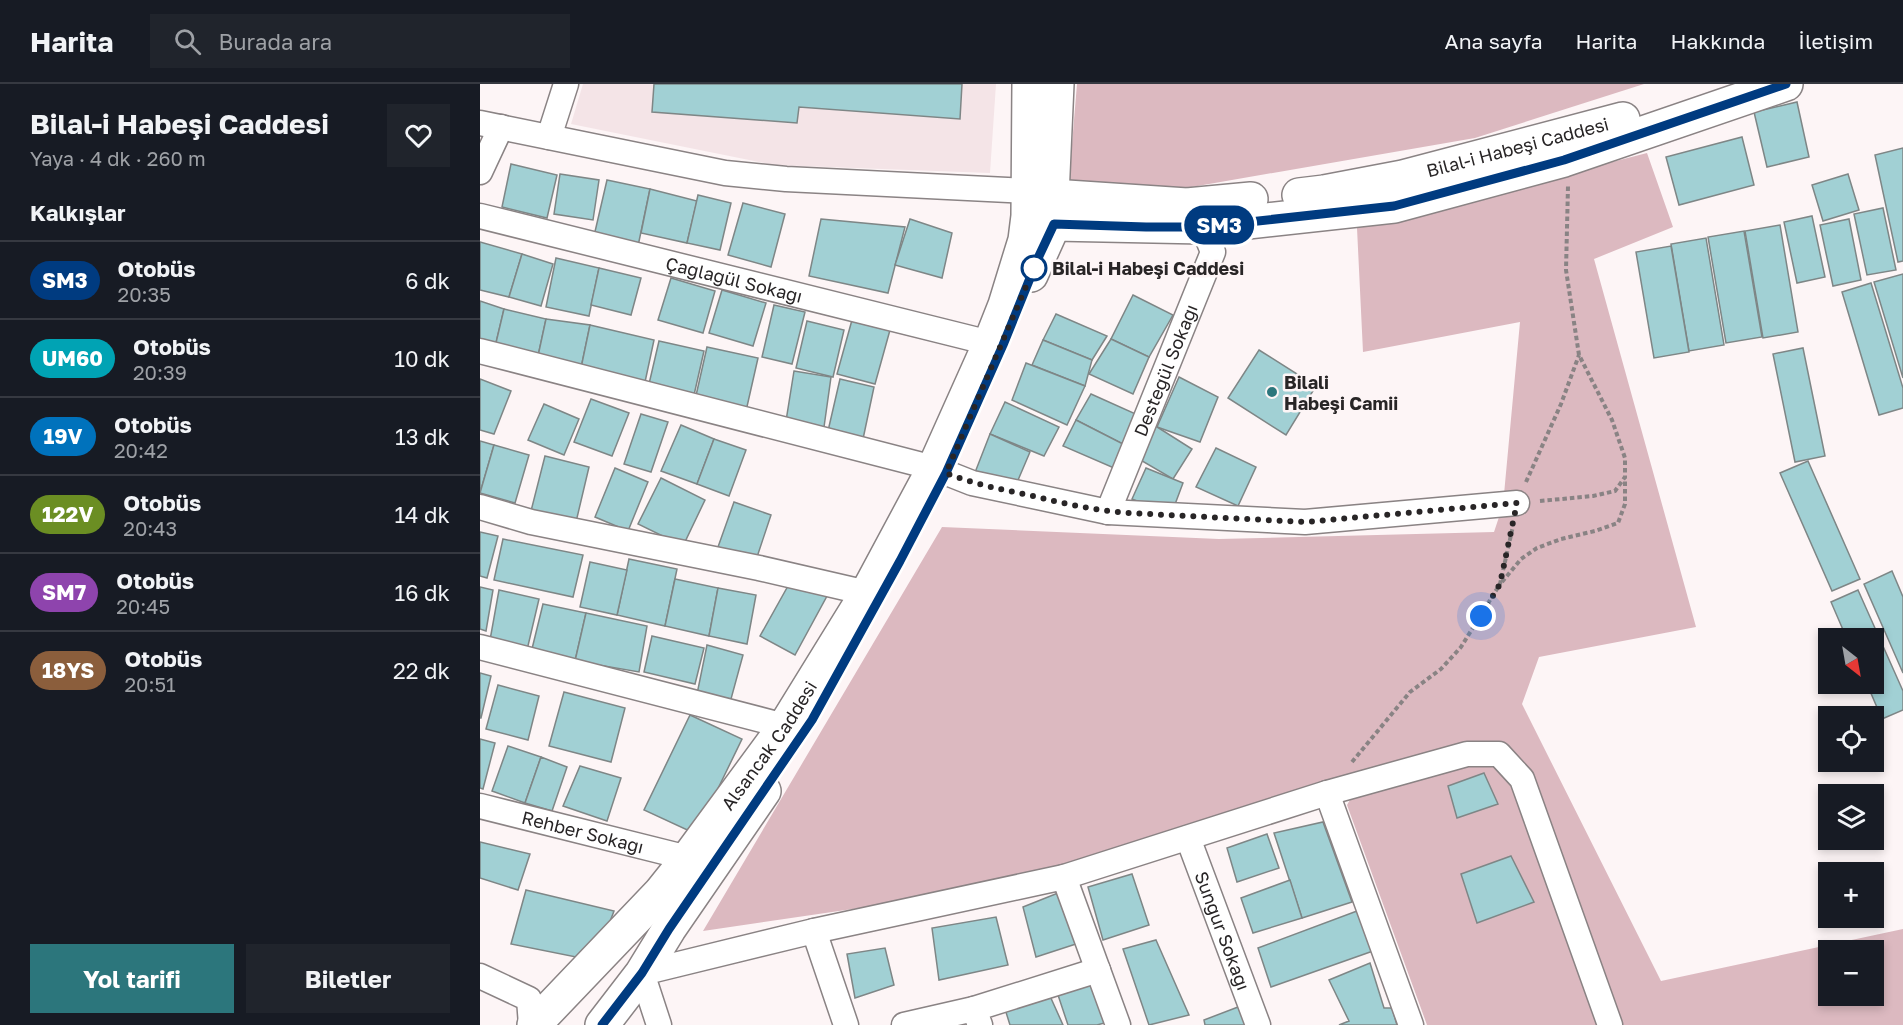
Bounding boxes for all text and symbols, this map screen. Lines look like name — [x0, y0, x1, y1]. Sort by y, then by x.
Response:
search box — [150, 14, 570, 68]
text: Harita — [30, 25, 114, 58]
icon: search — [171, 25, 204, 58]
text: Burada ara — [219, 28, 332, 55]
text: Ana sayfa — [1445, 28, 1543, 54]
text: Harita — [1576, 28, 1637, 54]
text: Hakkında — [1670, 28, 1765, 54]
text: İletişim — [1798, 28, 1873, 54]
button: heart — [387, 104, 450, 167]
text: Bilal-i Habeşi Caddesi — [30, 107, 329, 140]
street label: Bilal-i Habeşi Caddesi — [1424, 112, 1611, 181]
text: Yaya · 4 dk · 260 m — [30, 146, 206, 170]
text: Kalkışlar — [30, 199, 126, 226]
line badge: SM3 — [1184, 206, 1254, 244]
text: SM3 — [1196, 212, 1242, 238]
street label: Çağlagül Sokağı — [664, 252, 805, 307]
text: Otobüs — [118, 255, 195, 282]
marker: Bilal-i Habeşi Caddesi — [1021, 255, 1047, 281]
place label: Bilal-i Habeşi Caddesi — [1052, 257, 1244, 279]
text: SM3 — [42, 267, 88, 293]
text: 6 dk — [405, 267, 450, 294]
text: 20:35 — [118, 282, 171, 306]
street label: Destegül Sokağı — [1129, 301, 1202, 440]
text: Otobüs — [133, 333, 211, 360]
text: UM60 — [42, 345, 103, 371]
text: 10 dk — [394, 345, 450, 372]
text: 20:39 — [133, 360, 187, 384]
place label: Bilali Habeşi Camii — [1284, 371, 1398, 414]
marker: Bilali Habeşi Camii — [1265, 385, 1279, 399]
text: Otobüs — [114, 411, 192, 438]
text: 19V — [43, 423, 83, 449]
text: 13 dk — [395, 423, 450, 450]
text: 20:42 — [114, 438, 168, 462]
text: Otobüs — [123, 489, 201, 516]
text: 122V — [42, 501, 93, 527]
text: 14 dk — [394, 501, 450, 528]
text: 20:43 — [123, 516, 177, 540]
text: Otobüs — [116, 567, 194, 594]
text: SM7 — [42, 579, 86, 605]
text: 16 dk — [395, 579, 450, 606]
text: 20:45 — [116, 594, 170, 618]
your location — [1466, 601, 1496, 631]
north arrow — [1818, 628, 1884, 694]
map controls — [1818, 628, 1884, 1006]
text: Otobüs — [124, 645, 202, 672]
text: 18YS — [42, 657, 94, 683]
text: 22 dk — [393, 657, 450, 684]
text: 20:51 — [124, 672, 176, 696]
street label: Alsancak Caddesi — [716, 677, 821, 814]
button: locate — [1818, 706, 1884, 772]
button: layers — [1818, 784, 1884, 850]
street label: Rehber Sokağı — [519, 806, 646, 858]
button: + — [1818, 862, 1884, 928]
street label: Sungur Sokağı — [1190, 868, 1255, 993]
button: − — [1818, 940, 1884, 1006]
button: Yol tarifi — [30, 944, 234, 1013]
button: Biletler — [246, 944, 450, 1013]

